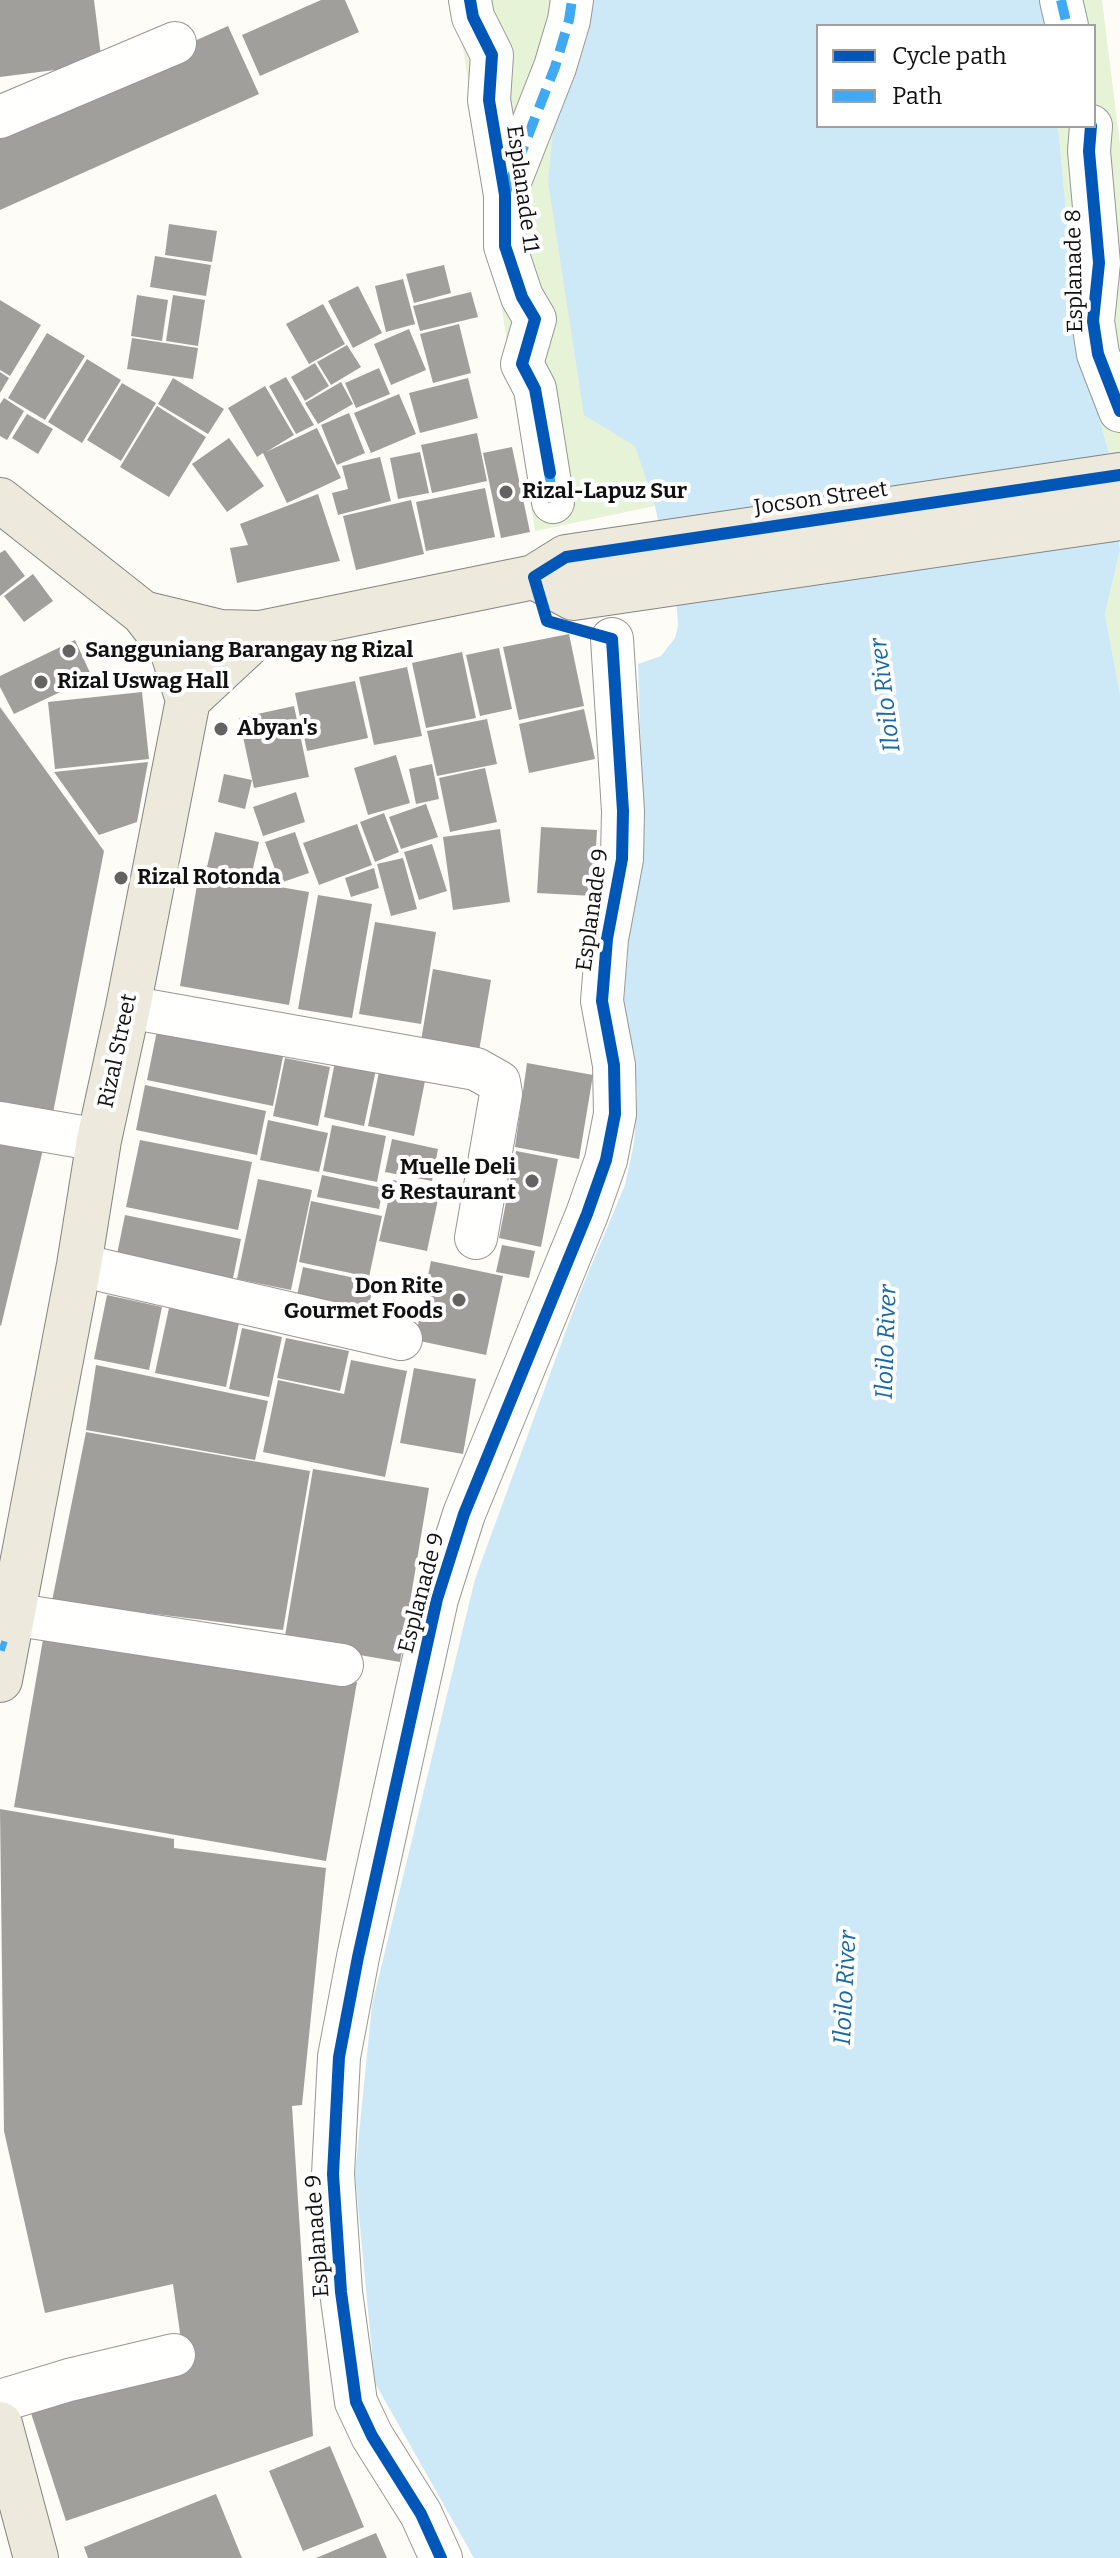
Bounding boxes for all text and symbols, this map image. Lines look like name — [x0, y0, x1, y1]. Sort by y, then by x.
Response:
legend — [816, 24, 1096, 128]
text: Cycle path — [892, 42, 1007, 70]
text: Path — [892, 82, 942, 110]
street label: Esplanade 11 — [500, 124, 544, 254]
street label: Esplanade 8 — [1061, 209, 1089, 333]
street label: Jocson Street — [753, 477, 889, 521]
place label: Rizal-Lapuz Sur — [522, 479, 687, 505]
marker: Rizal-Lapuz Sur — [497, 483, 515, 501]
water label: Iloilo River — [865, 636, 907, 754]
place label: Sangguniang Barangay ng Rizal — [85, 638, 413, 664]
marker: Sangguniang Barangay ng Rizal — [60, 642, 78, 660]
place label: Rizal Uswag Hall — [57, 669, 229, 695]
marker: Rizal Uswag Hall — [32, 673, 50, 691]
place label: Abyan's — [237, 716, 318, 742]
marker: Abyan's — [212, 720, 230, 738]
street label: Esplanade 9 — [571, 847, 615, 973]
place label: Rizal Rotonda — [137, 865, 280, 891]
marker: Rizal Rotonda — [112, 869, 130, 887]
street label: Rizal Street — [93, 991, 143, 1111]
place label: Muelle Deli & Restaurant — [380, 1155, 516, 1206]
marker: Muelle Deli & Restaurant — [523, 1172, 541, 1190]
place label: Don Rite Gourmet Foods — [284, 1274, 443, 1326]
water label: Iloilo River — [871, 1284, 903, 1400]
marker: Don Rite Gourmet Foods — [450, 1291, 468, 1309]
street label: Esplanade 9 — [393, 1530, 451, 1656]
water label: Iloilo River — [829, 1930, 863, 2046]
street label: Esplanade 9 — [301, 2174, 335, 2298]

